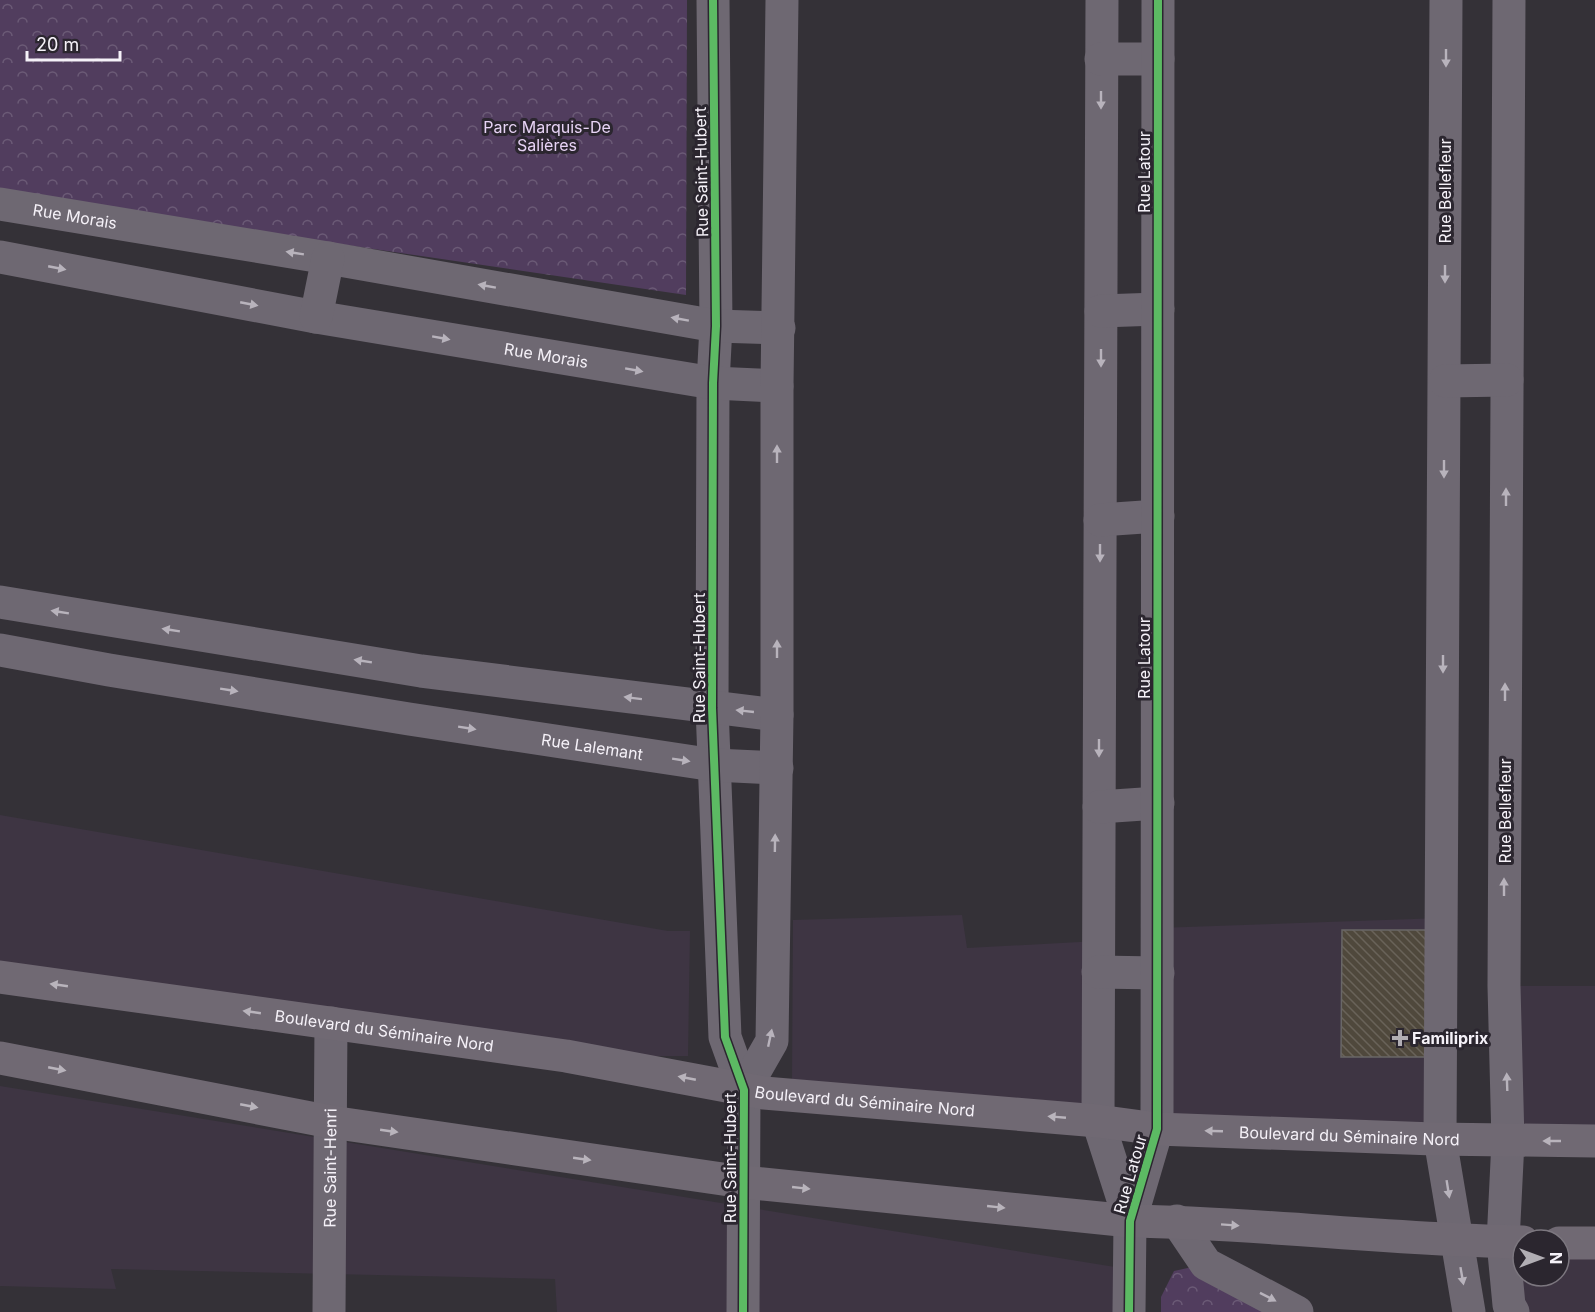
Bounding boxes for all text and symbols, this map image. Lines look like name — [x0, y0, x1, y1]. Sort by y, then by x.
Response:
scale bar — [27, 24, 120, 62]
text: 20 m — [36, 34, 79, 55]
one-way arrow — [1441, 49, 1451, 68]
one-way arrow — [1096, 91, 1106, 110]
street label: Rue Saint-Hubert — [690, 107, 712, 237]
park label: Parc Marquis-De Salières — [483, 117, 611, 155]
street label: Rue Latour — [1134, 131, 1154, 213]
street label: Rue Bellefleur — [1435, 138, 1455, 244]
street label: Rue Morais — [31, 200, 119, 233]
one-way arrow — [286, 248, 305, 257]
one-way arrow — [48, 264, 67, 273]
one-way arrow — [1440, 265, 1450, 284]
one-way arrow — [478, 281, 497, 290]
one-way arrow — [240, 300, 259, 309]
one-way arrow — [670, 315, 689, 324]
one-way arrow — [432, 333, 451, 342]
street label: Rue Morais — [503, 338, 590, 372]
one-way arrow — [1096, 349, 1106, 368]
one-way arrow — [624, 366, 643, 375]
one-way arrow — [772, 444, 782, 463]
one-way arrow — [1439, 460, 1449, 479]
one-way arrow — [1502, 488, 1511, 507]
one-way arrow — [1095, 544, 1105, 563]
street label: Rue Saint-Hubert — [689, 593, 709, 723]
one-way arrow — [51, 607, 70, 616]
street label: Rue Latour — [1134, 617, 1154, 699]
one-way arrow — [161, 625, 180, 634]
one-way arrow — [772, 639, 782, 658]
one-way arrow — [1438, 655, 1448, 674]
one-way arrow — [353, 656, 372, 665]
one-way arrow — [1501, 683, 1510, 702]
one-way arrow — [219, 685, 238, 694]
one-way arrow — [623, 693, 642, 702]
one-way arrow — [735, 707, 754, 716]
one-way arrow — [458, 724, 477, 733]
street label: Rue Lalemant — [540, 729, 644, 764]
one-way arrow — [1094, 739, 1104, 758]
one-way arrow — [672, 756, 691, 765]
street label: Rue Bellefleur — [1495, 758, 1515, 864]
one-way arrow — [771, 834, 780, 853]
one-way arrow — [1500, 878, 1509, 897]
one-way arrow — [49, 981, 68, 990]
street label: Boulevard du Séminaire Nord — [274, 1005, 495, 1056]
one-way arrow — [243, 1008, 262, 1017]
one-way arrow — [766, 1028, 775, 1047]
place label: Familiprix — [1412, 1028, 1488, 1048]
marker: Familiprix — [1393, 1031, 1407, 1045]
one-way arrow — [48, 1065, 67, 1074]
one-way arrow — [1502, 1073, 1511, 1092]
one-way arrow — [677, 1074, 696, 1083]
street label: Boulevard du Séminaire Nord — [753, 1081, 976, 1121]
street label: Rue Saint-Hubert — [720, 1093, 740, 1223]
one-way arrow — [240, 1102, 259, 1111]
street label: Rue Saint-Henri — [320, 1108, 340, 1228]
one-way arrow — [1048, 1113, 1067, 1122]
street label: Boulevard du Séminaire Nord — [1239, 1122, 1460, 1149]
one-way arrow — [379, 1126, 398, 1135]
one-way arrow — [1204, 1126, 1223, 1135]
street label: Rue Latour — [1109, 1132, 1151, 1216]
one-way arrow — [1542, 1136, 1561, 1146]
one-way arrow — [572, 1154, 591, 1163]
one-way arrow — [1443, 1180, 1452, 1199]
one-way arrow — [792, 1183, 811, 1193]
one-way arrow — [986, 1202, 1005, 1212]
one-way arrow — [1221, 1220, 1240, 1230]
north arrow — [1511, 1228, 1571, 1288]
text: N — [1546, 1252, 1566, 1264]
one-way arrow — [1457, 1267, 1466, 1286]
one-way arrow — [1260, 1292, 1277, 1302]

